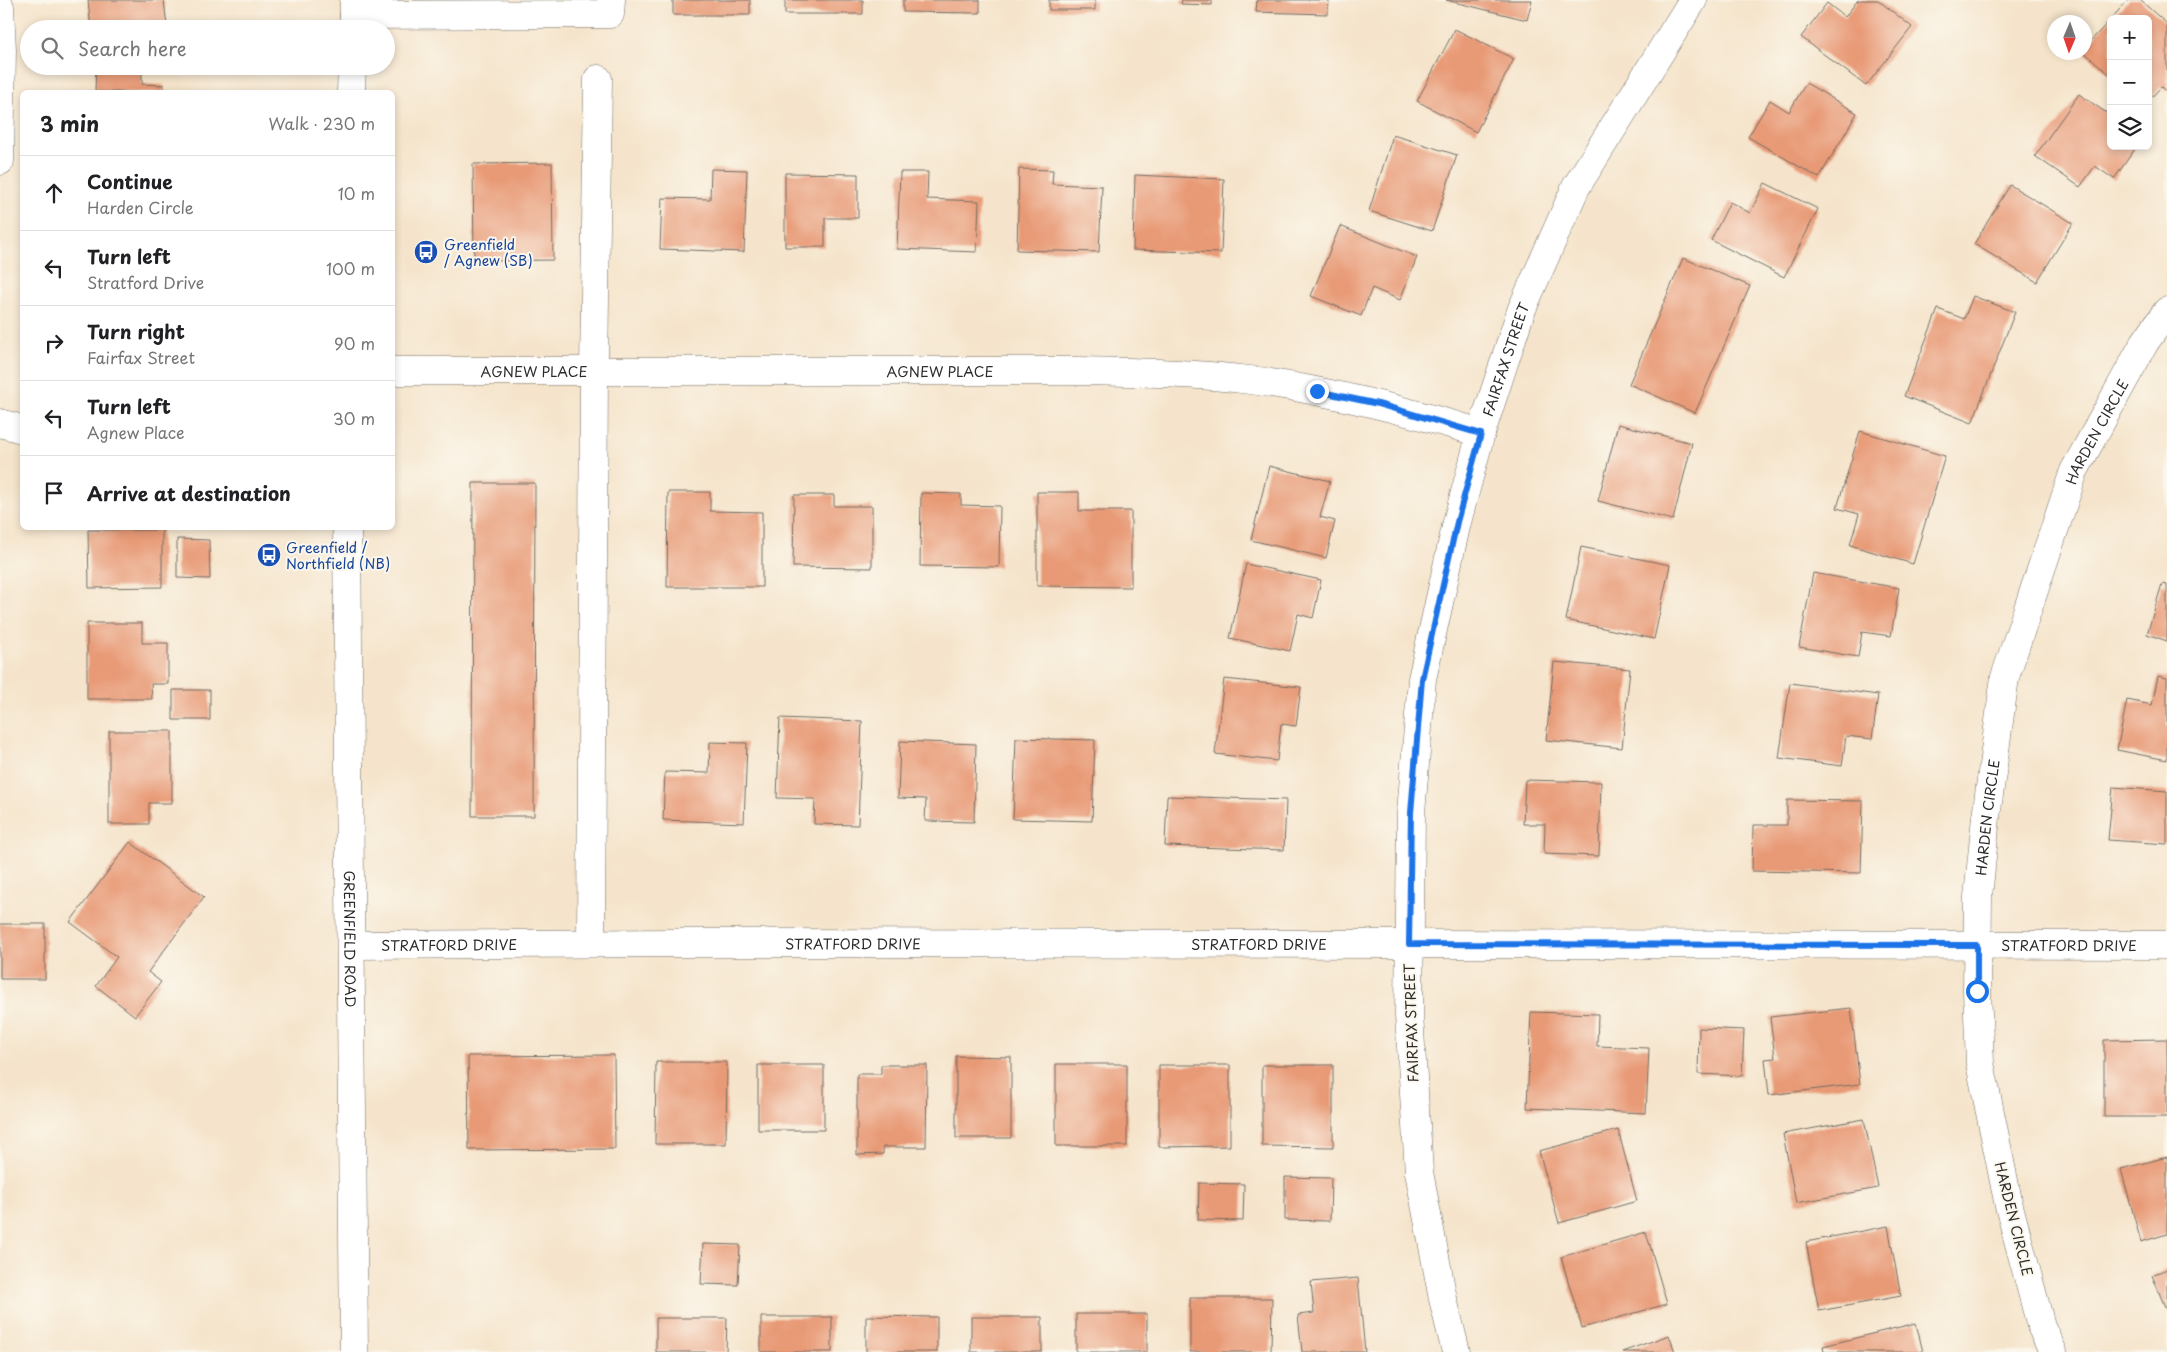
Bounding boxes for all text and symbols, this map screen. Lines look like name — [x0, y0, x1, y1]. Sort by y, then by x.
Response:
north arrow — [2047, 15, 2092, 60]
map controls — [2107, 15, 2152, 150]
button: + — [2107, 15, 2152, 60]
search box — [20, 20, 395, 75]
icon: search — [38, 34, 66, 62]
text: Search here — [78, 34, 187, 62]
button: − — [2107, 60, 2152, 105]
button: layers — [2107, 105, 2152, 150]
text: 3 min — [40, 107, 99, 139]
text: Walk · 230 m — [268, 111, 375, 135]
text: Continue — [87, 167, 173, 195]
icon: ahead — [40, 179, 68, 207]
text: 10 m — [338, 181, 375, 205]
text: Harden Circle — [87, 195, 194, 219]
place label: Greenfield / Agnew (SB) — [444, 234, 533, 271]
bus stop icon: Greenfield / Agnew (SB) — [413, 239, 439, 265]
text: Turn left — [87, 242, 171, 270]
icon: left — [40, 254, 68, 282]
text: 100 m — [326, 256, 375, 280]
text: Stratford Drive — [87, 270, 204, 294]
street label: FAIRFAX STREET — [1477, 299, 1534, 419]
text: Turn right — [87, 317, 185, 345]
icon: right — [40, 329, 68, 357]
text: 90 m — [334, 331, 375, 355]
text: Fairfax Street — [87, 345, 195, 369]
street label: AGNEW PLACE — [481, 361, 587, 382]
street label: AGNEW PLACE — [887, 361, 993, 382]
street label: HARDEN CIRCLE — [2060, 375, 2133, 487]
route end — [1306, 380, 1329, 403]
text: Turn left — [87, 392, 171, 420]
icon: left — [40, 404, 68, 432]
text: 30 m — [333, 406, 375, 430]
text: Agnew Place — [87, 420, 185, 444]
icon: arrive — [40, 479, 68, 507]
text: Arrive at destination — [87, 479, 291, 507]
place label: Greenfield / Northfield (NB) — [286, 537, 390, 574]
bus stop icon: Greenfield / Northfield (NB) — [256, 542, 282, 568]
street label: HARDEN CIRCLE — [1970, 758, 2004, 877]
street label: GREENFIELD ROAD — [339, 870, 362, 1008]
street label: STRATFORD DRIVE — [381, 933, 517, 955]
street label: STRATFORD DRIVE — [785, 933, 921, 954]
street label: STRATFORD DRIVE — [1191, 933, 1327, 954]
street label: STRATFORD DRIVE — [2001, 934, 2137, 955]
street label: FAIRFAX STREET — [1398, 963, 1424, 1083]
route start — [1966, 980, 1989, 1003]
street label: HARDEN CIRCLE — [1990, 1160, 2038, 1278]

